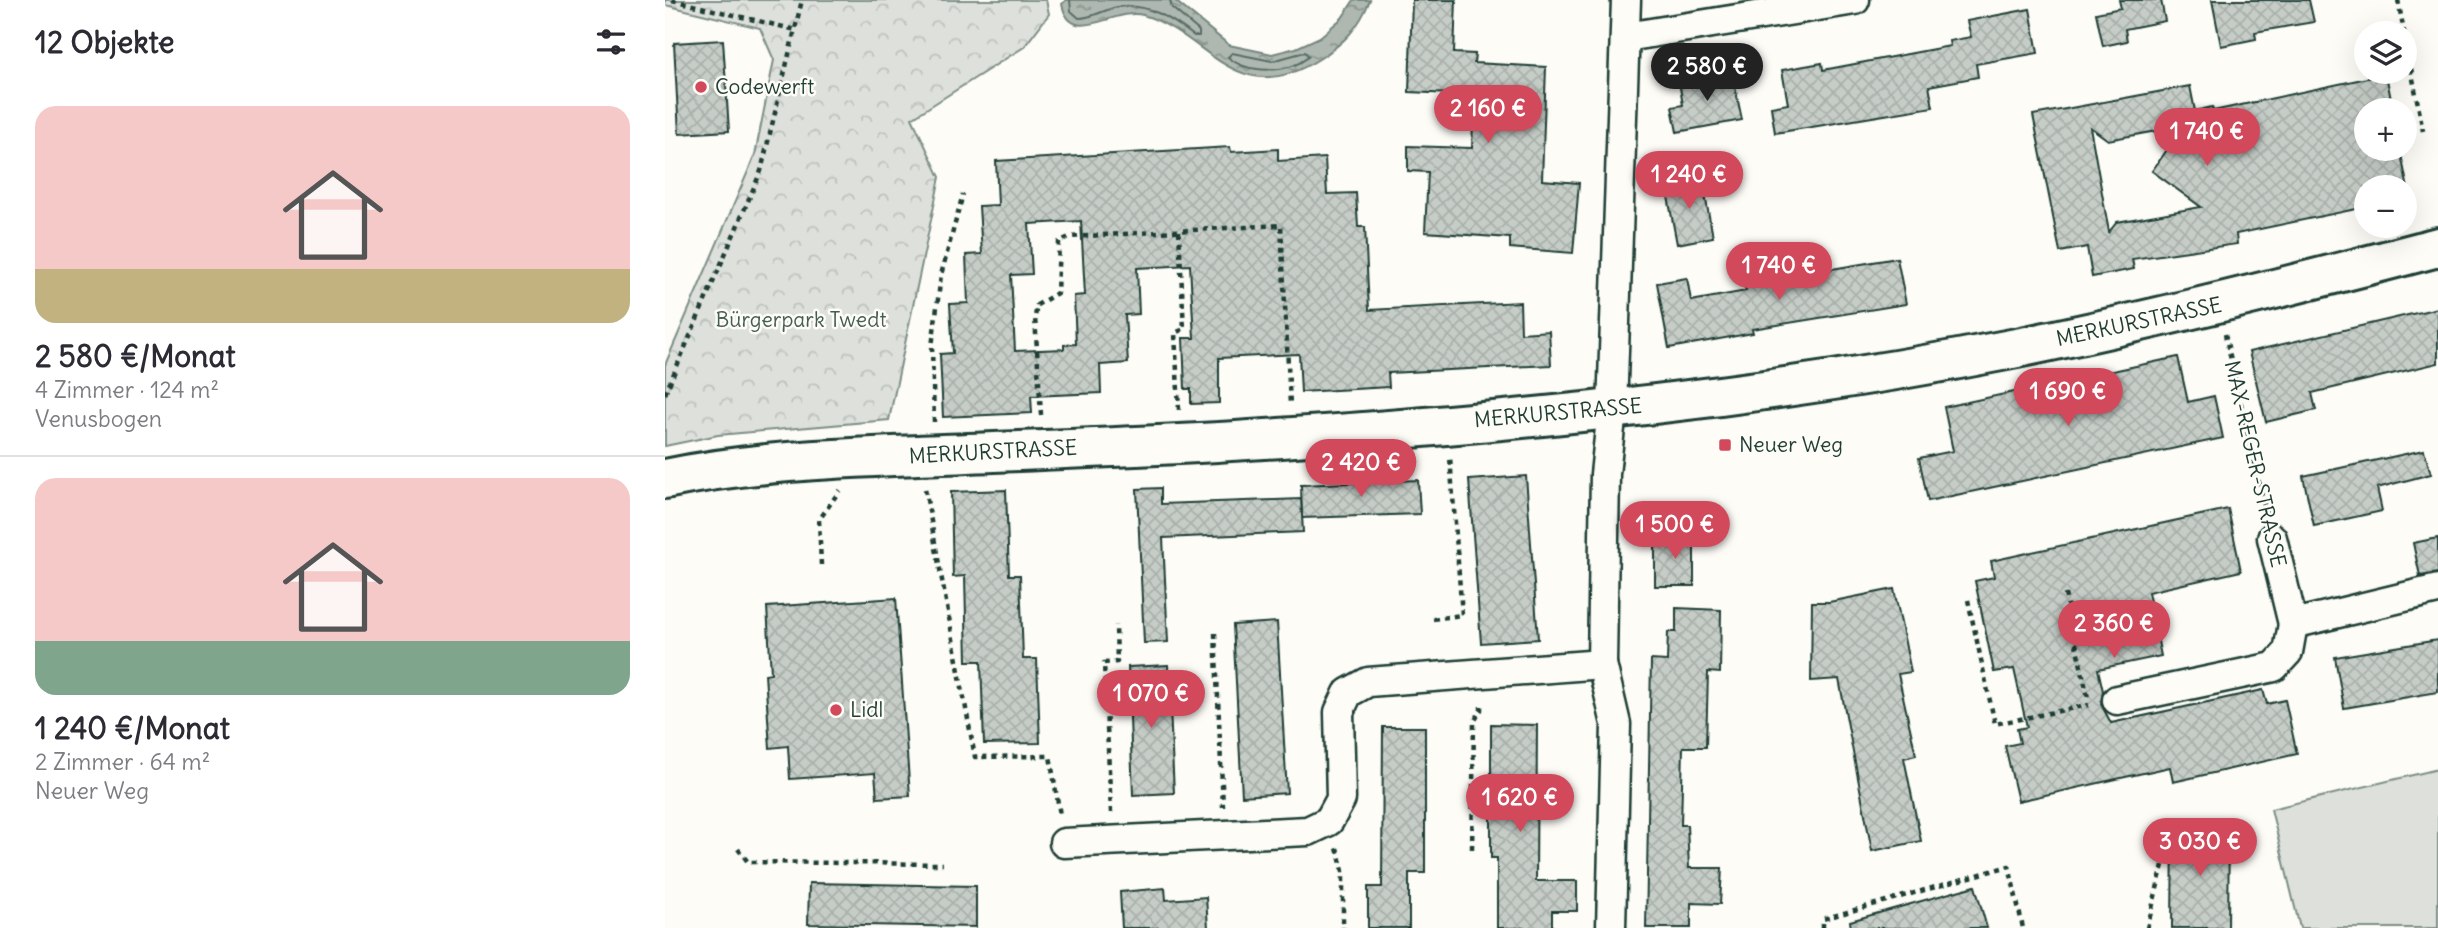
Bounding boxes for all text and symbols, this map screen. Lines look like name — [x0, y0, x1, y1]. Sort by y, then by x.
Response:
map controls — [2354, 21, 2417, 238]
button: layers — [2354, 21, 2417, 84]
text: 12 Objekte — [35, 23, 174, 61]
icon: filters — [592, 23, 630, 61]
pin: 2 580 € — [1642, 43, 1772, 103]
text: 2 580 € — [1667, 51, 1747, 80]
place label: Codewerft — [715, 73, 814, 100]
marker: Codewerft — [693, 79, 709, 95]
pin: 2 160 € — [1423, 86, 1553, 145]
text: 2 160 € — [1450, 93, 1526, 122]
button: + — [2354, 98, 2417, 161]
pin: 1 740 € — [2142, 108, 2272, 168]
text: 1 740 € — [2170, 116, 2244, 145]
icon: home — [270, 152, 396, 278]
pin: 1 240 € — [1624, 152, 1754, 211]
text: 1 240 € — [1651, 159, 1727, 188]
button: − — [2354, 175, 2417, 238]
pin: 1 740 € — [1714, 243, 1844, 302]
text: 1 740 € — [1742, 250, 1816, 279]
street label: MERKURSTRASSE — [2054, 291, 2224, 352]
park label: Bürgerpark Twedt — [715, 306, 887, 333]
text: 2 580 €/Monat — [35, 337, 236, 375]
street label: MAX-REGER-STRASSE — [2219, 358, 2292, 570]
pin: 1 690 € — [2003, 368, 2133, 428]
text: 4 Zimmer · 124 m² — [35, 375, 219, 404]
text: 1 690 € — [2030, 376, 2106, 405]
street label: MERKURSTRASSE — [1473, 392, 1643, 433]
text: Venusbogen — [35, 404, 162, 433]
place label: Neuer Weg — [1739, 431, 1843, 458]
street label: MERKURSTRASSE — [908, 434, 1078, 469]
marker: Neuer Weg — [1717, 437, 1733, 453]
pin: 2 420 € — [1296, 440, 1426, 499]
text: 2 420 € — [1321, 447, 1401, 476]
pin: 1 500 € — [1610, 502, 1740, 561]
text: 1 500 € — [1636, 509, 1714, 538]
icon: home — [270, 524, 396, 650]
pin: 2 360 € — [2049, 600, 2179, 660]
text: 2 360 € — [2074, 608, 2154, 637]
pin: 1 070 € — [1086, 670, 1216, 730]
text: 1 070 € — [1113, 678, 1189, 707]
place label: Lidl — [850, 696, 883, 723]
marker: Lidl — [828, 702, 844, 718]
text: 1 240 €/Monat — [35, 709, 230, 747]
text: 2 Zimmer · 64 m² — [35, 747, 210, 776]
pin: 1 620 € — [1455, 774, 1585, 834]
text: Neuer Weg — [35, 776, 149, 805]
text: 1 620 € — [1482, 782, 1558, 811]
pin: 3 030 € — [2135, 818, 2265, 878]
text: 3 030 € — [2159, 826, 2241, 855]

